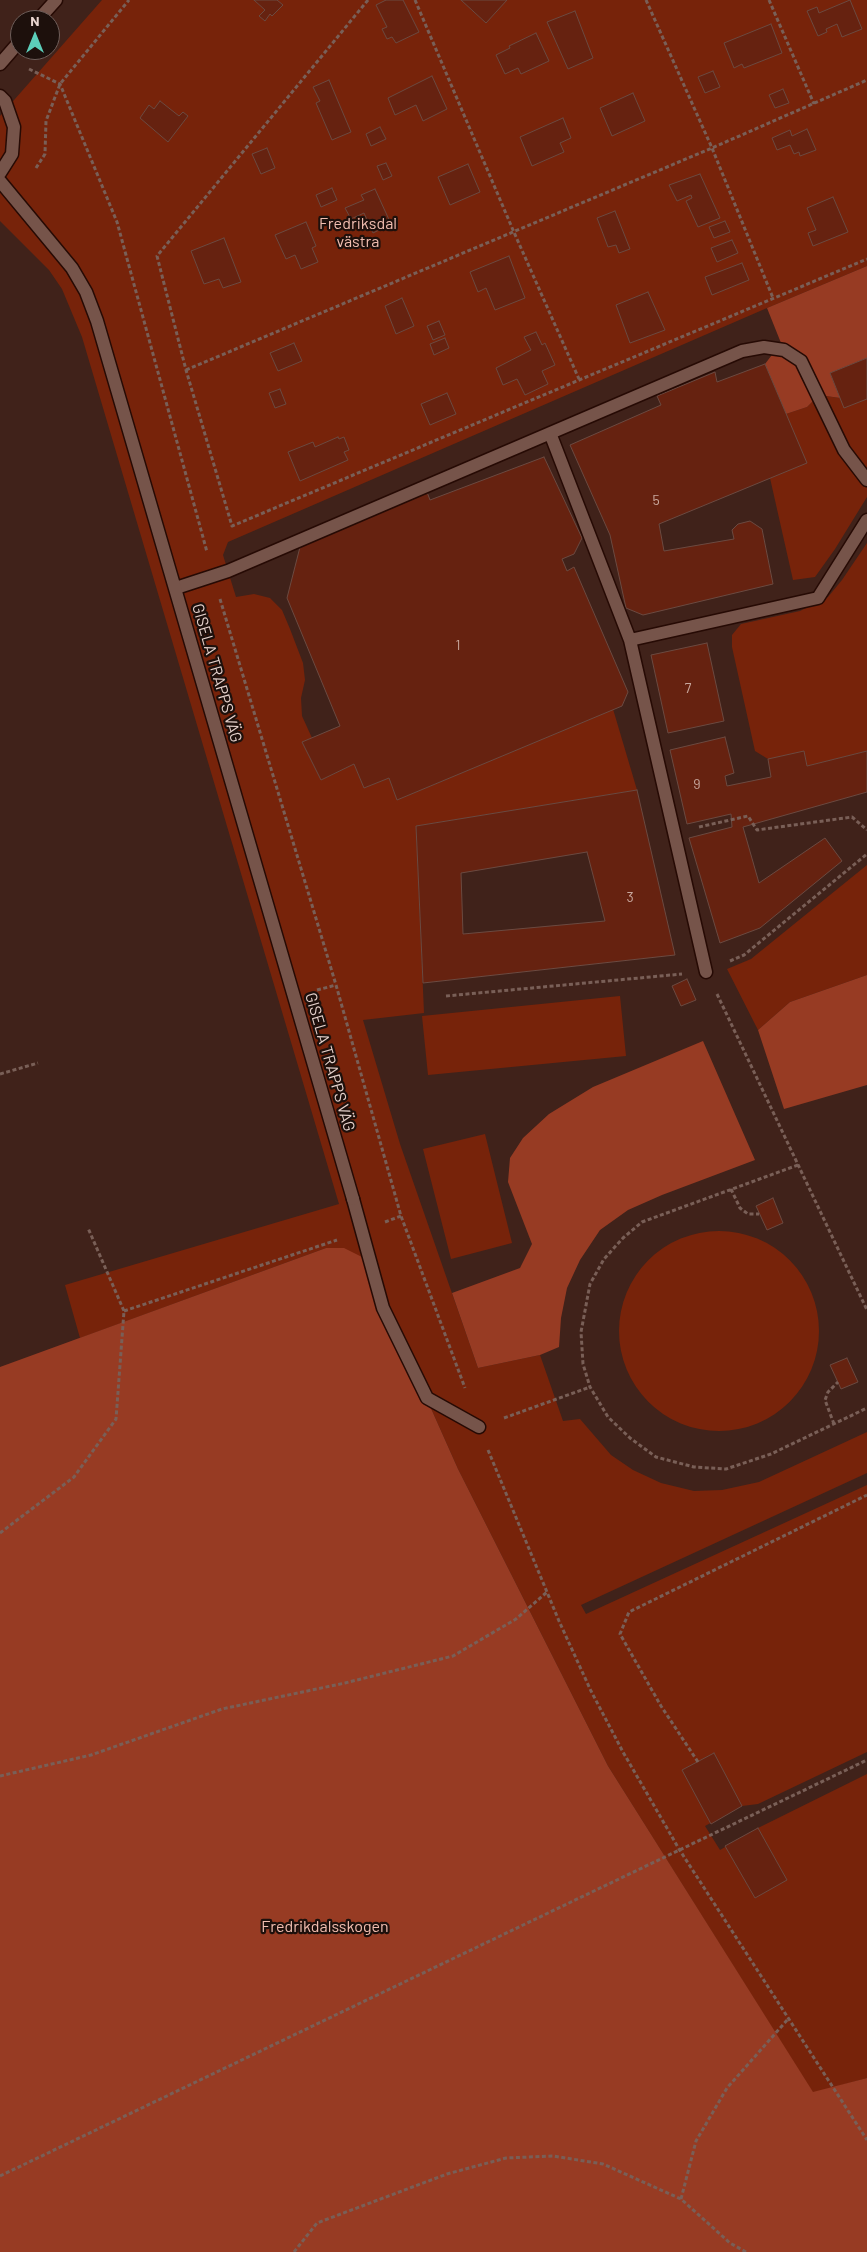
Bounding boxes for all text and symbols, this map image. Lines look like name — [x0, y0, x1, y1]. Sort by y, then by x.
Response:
north arrow — [10, 10, 60, 60]
text: N — [30, 12, 40, 29]
park label: Fredriksdal västra — [319, 214, 397, 252]
house number: 5 — [652, 492, 660, 508]
street label: GISELA TRAPPS VÄG — [188, 601, 246, 745]
house number: 1 — [456, 637, 460, 653]
house number: 7 — [685, 680, 691, 696]
house number: 9 — [693, 776, 701, 792]
house number: 3 — [626, 889, 634, 905]
street label: GISELA TRAPPS VÄG — [301, 990, 359, 1134]
park label: Fredrikdalsskogen — [261, 1917, 389, 1937]

